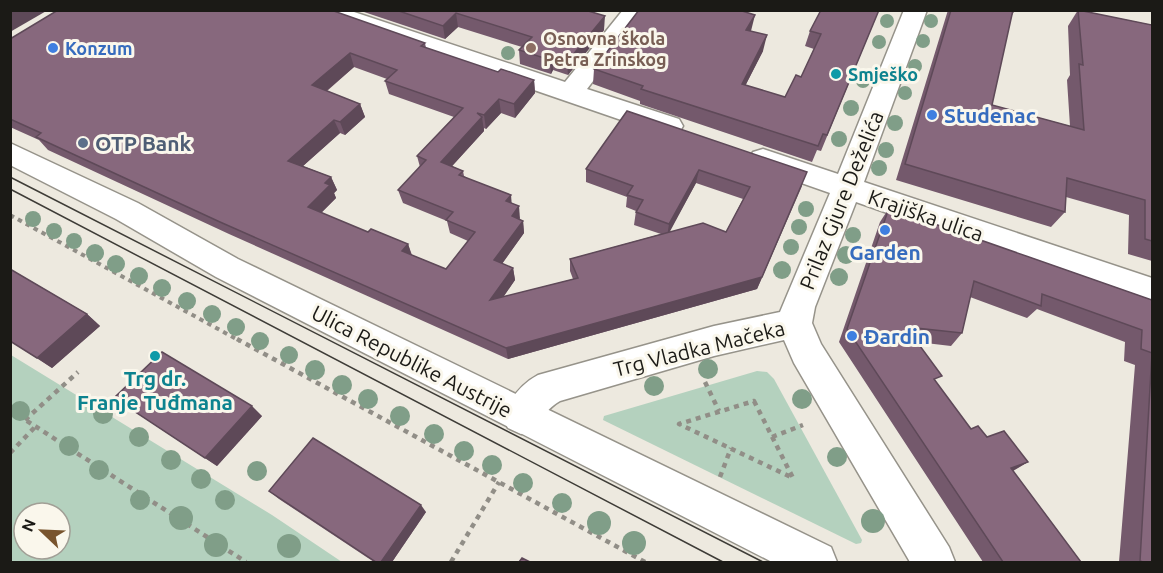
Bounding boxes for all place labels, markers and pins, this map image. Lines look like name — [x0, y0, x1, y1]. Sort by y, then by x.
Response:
place label: Osnovna škola Petra Zrinskog — [543, 28, 667, 69]
place label: Konzum — [65, 38, 133, 58]
marker: Konzum — [46, 41, 60, 55]
marker: Osnovna škola Petra Zrinskog — [524, 41, 538, 55]
place label: Smješko — [848, 64, 918, 84]
marker: Smješko — [829, 67, 843, 81]
place label: Studenac — [944, 103, 1036, 127]
marker: Studenac — [925, 108, 939, 122]
place label: OTP Bank — [95, 131, 192, 155]
marker: OTP Bank — [76, 136, 90, 150]
marker: Garden — [878, 223, 892, 237]
place label: Garden — [849, 240, 921, 264]
place label: Đardin — [864, 324, 930, 348]
marker: Đardin — [845, 329, 859, 343]
marker: Trg dr. Franje Tuđmana — [148, 349, 162, 363]
place label: Trg dr. Franje Tuđmana — [77, 366, 233, 414]

